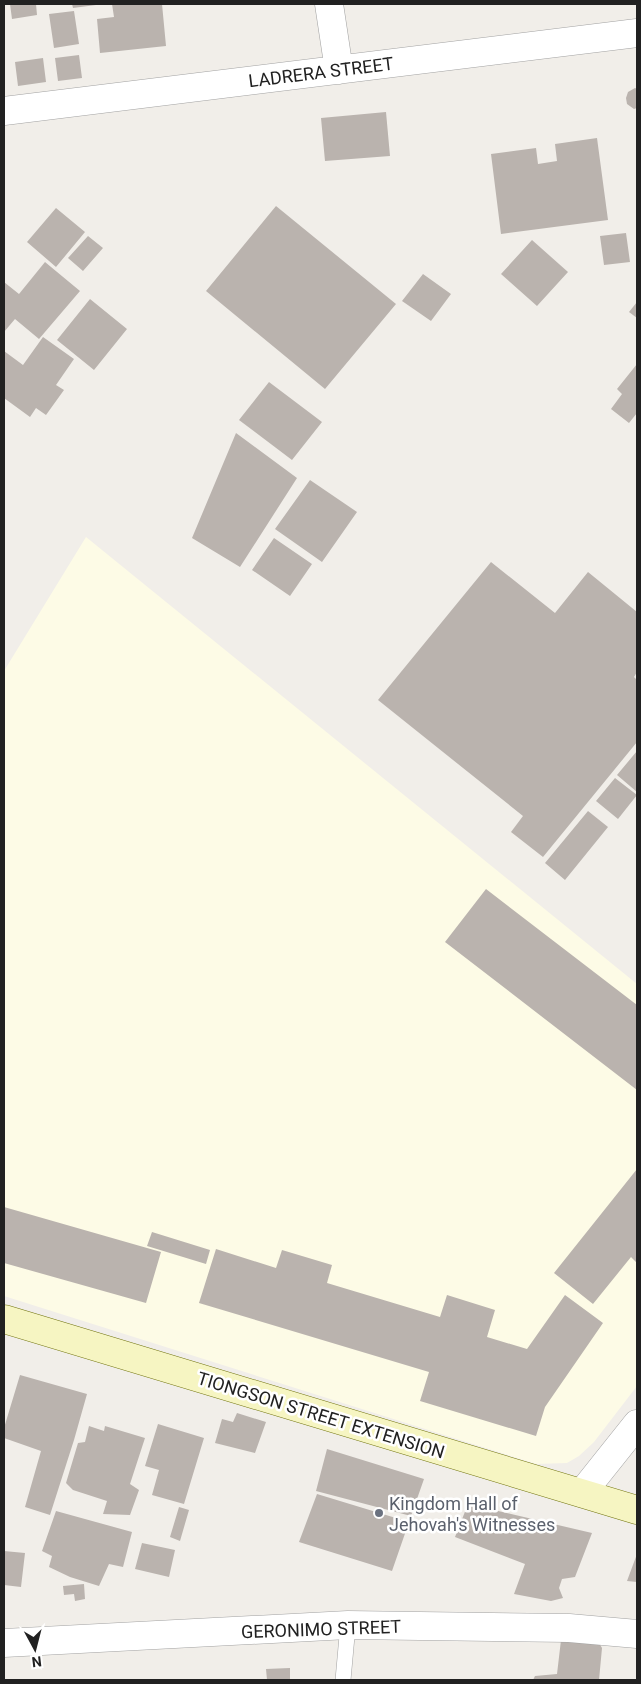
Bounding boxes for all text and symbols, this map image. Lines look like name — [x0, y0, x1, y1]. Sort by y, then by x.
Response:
street label: LADRERA STREET — [247, 53, 395, 91]
street label: TIONGSON STREET EXTENSION — [195, 1367, 447, 1463]
place label: Kingdom Hall of Jehovah's Witnesses — [389, 1493, 555, 1535]
marker: Kingdom Hall of Jehovah's Witnesses — [373, 1507, 385, 1519]
street label: GERONIMO STREET — [241, 1616, 402, 1642]
north arrow — [10, 1624, 60, 1674]
text: N — [31, 1653, 42, 1670]

